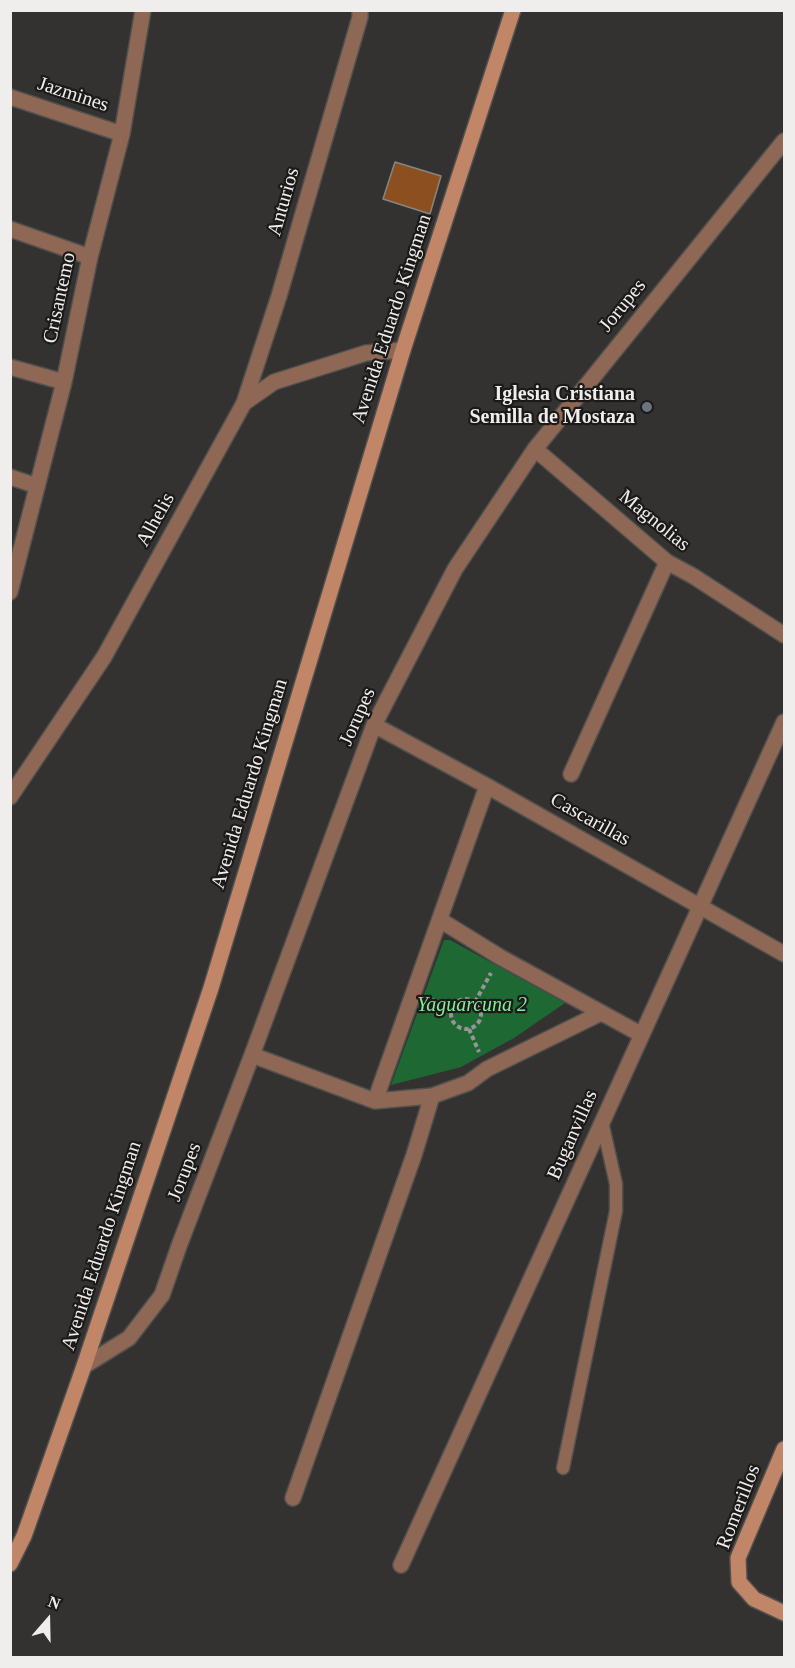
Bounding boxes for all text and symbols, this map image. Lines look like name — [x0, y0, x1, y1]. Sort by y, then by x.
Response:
street label: Jazmines — [34, 72, 112, 118]
street label: Anturios — [263, 165, 305, 239]
street label: Avenida Eduardo Kingman — [347, 211, 437, 427]
street label: Crisantemo — [39, 250, 81, 346]
street label: Jorupes — [594, 275, 652, 337]
place label: Iglesia Cristiana Semilla de Mostaza — [469, 383, 635, 430]
marker: Iglesia Cristiana Semilla de Mostaza — [640, 400, 654, 414]
street label: Magnolias — [614, 485, 694, 557]
street label: Alhelis — [132, 489, 180, 551]
street label: Avenida Eduardo Kingman — [207, 676, 293, 892]
street label: Jorupes — [335, 684, 381, 750]
street label: Cascarillas — [546, 788, 634, 852]
park label: Yaguarcuna 2 — [417, 994, 527, 1018]
street label: Buganvillas — [543, 1086, 603, 1184]
street label: Avenida Eduardo Kingman — [57, 1138, 147, 1354]
street label: Jorupes — [163, 1139, 207, 1205]
street label: Romerillos — [712, 1461, 766, 1553]
north arrow — [18, 1590, 78, 1650]
text: N — [46, 1593, 63, 1613]

